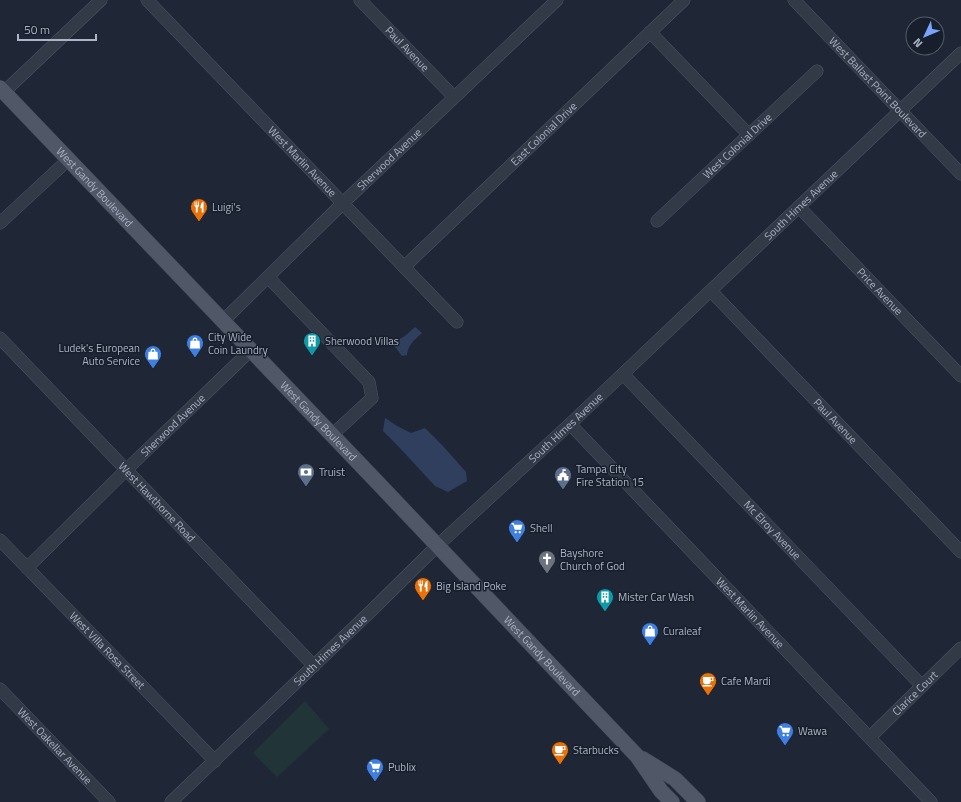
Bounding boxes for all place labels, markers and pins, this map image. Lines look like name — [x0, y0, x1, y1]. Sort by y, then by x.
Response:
restaurant icon: Luigi's — [189, 197, 209, 222]
place label: Luigi's — [212, 199, 241, 215]
place label: City Wide Coin Laundry — [208, 329, 269, 358]
building icon: Sherwood Villas — [302, 331, 322, 356]
shop icon: City Wide Coin Laundry — [185, 333, 205, 358]
place label: Sherwood Villas — [325, 333, 399, 349]
place label: Ludek's European Auto Service — [58, 340, 140, 369]
shop icon: Ludek's European Auto Service — [143, 344, 163, 369]
place label: Tampa City Fire Station 15 — [576, 461, 644, 490]
bank icon: Truist — [296, 462, 316, 487]
place label: Truist — [319, 464, 345, 480]
public building icon: Tampa City Fire Station 15 — [553, 465, 573, 490]
supermarket icon: Shell — [507, 518, 527, 543]
place label: Shell — [530, 520, 553, 536]
place label: Bayshore Church of God — [560, 545, 625, 574]
church icon: Bayshore Church of God — [537, 549, 557, 574]
restaurant icon: Big Island Poke — [413, 576, 433, 601]
place label: Big Island Poke — [436, 578, 507, 594]
building icon: Mister Car Wash — [595, 587, 615, 612]
place label: Mister Car Wash — [618, 589, 694, 605]
shop icon: Curaleaf — [640, 621, 660, 646]
place label: Curaleaf — [663, 623, 702, 639]
cafe icon: Cafe Mardi — [698, 671, 718, 696]
place label: Cafe Mardi — [721, 673, 771, 689]
supermarket icon: Wawa — [775, 721, 795, 746]
place label: Wawa — [798, 723, 827, 739]
cafe icon: Starbucks — [550, 740, 570, 765]
place label: Starbucks — [573, 742, 619, 758]
supermarket icon: Publix — [365, 757, 385, 782]
place label: Publix — [388, 759, 416, 775]

